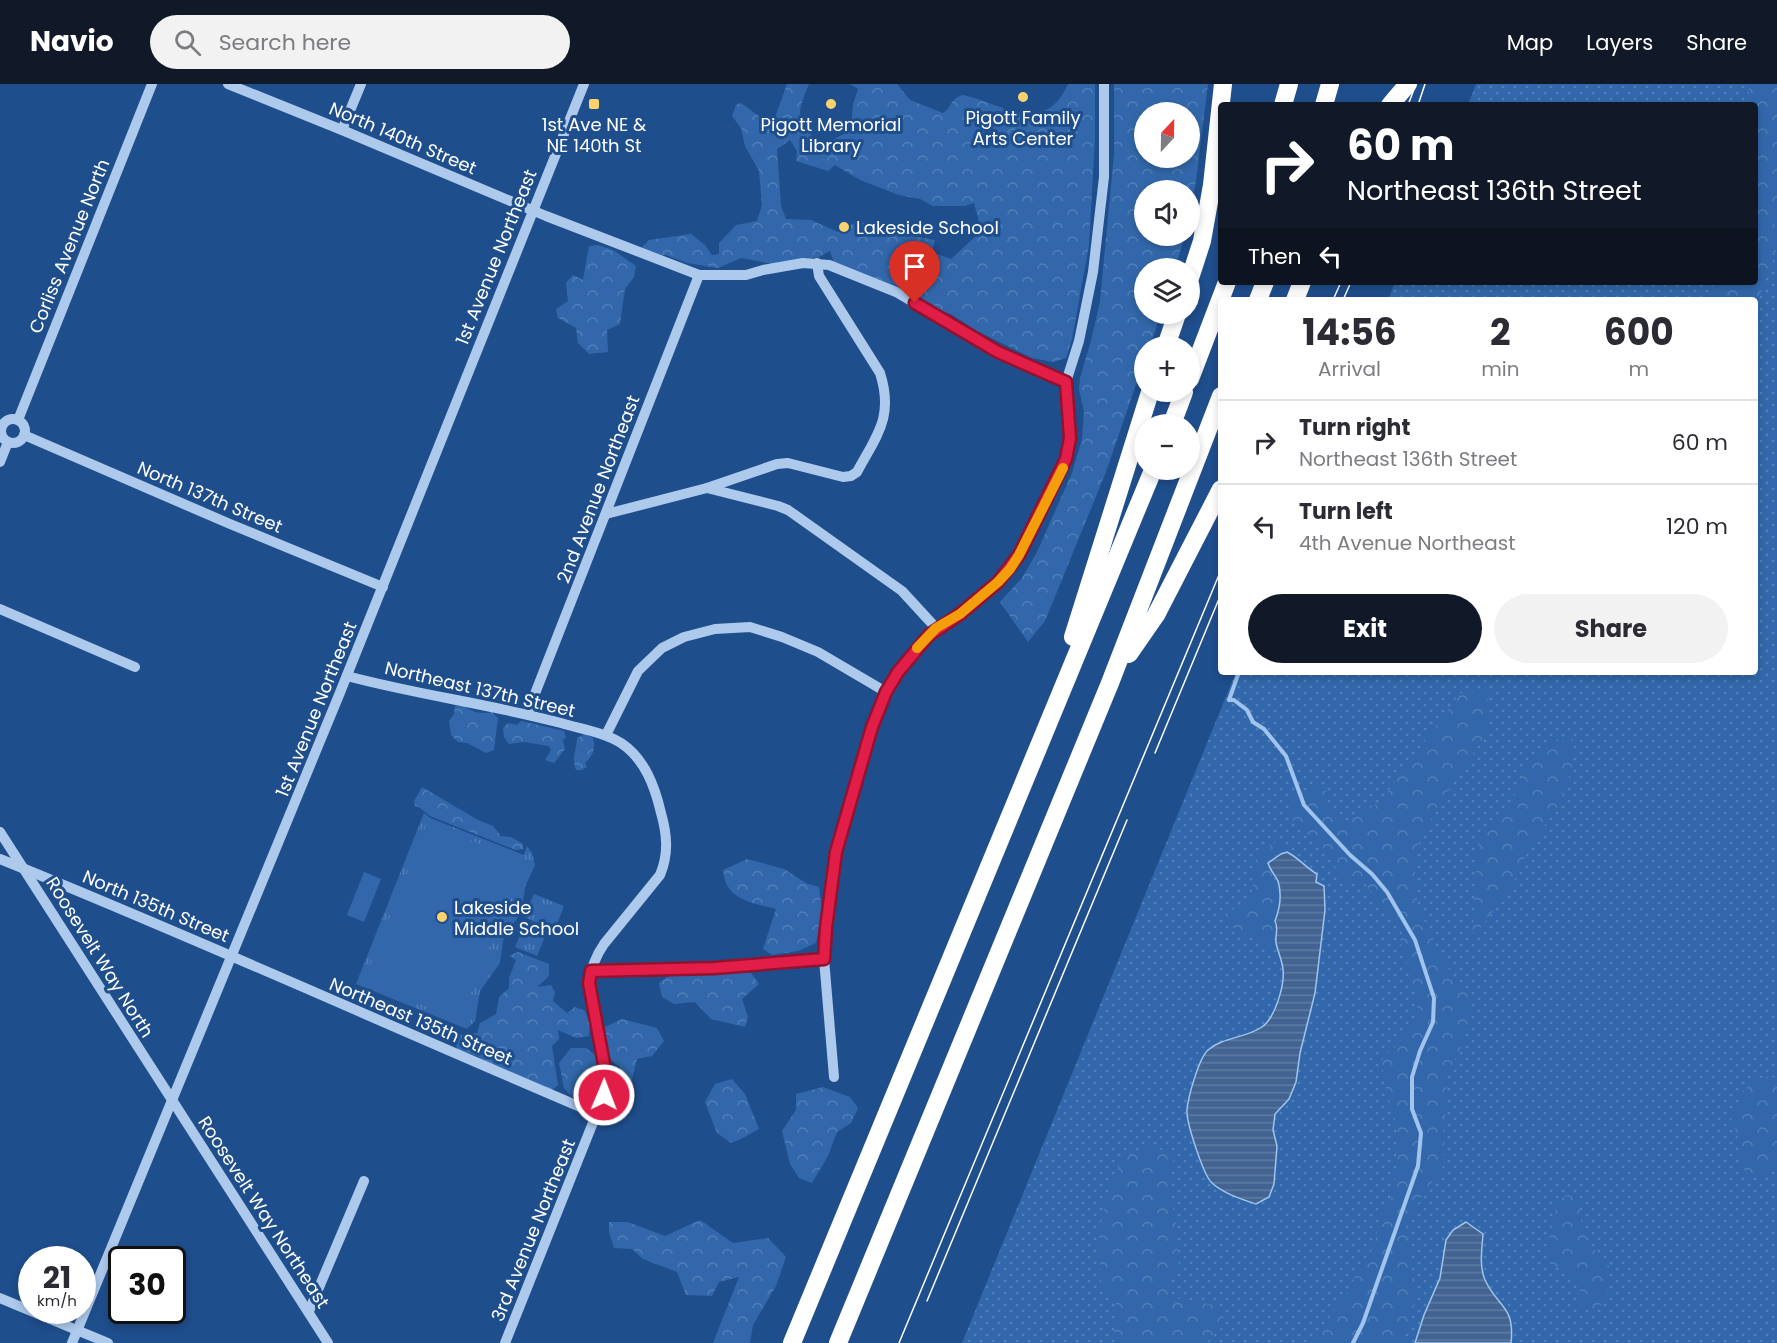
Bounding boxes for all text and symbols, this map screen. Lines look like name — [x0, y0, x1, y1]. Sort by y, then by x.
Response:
search box — [150, 15, 570, 69]
text: Navio — [30, 22, 114, 61]
icon: search — [171, 26, 204, 59]
text: Search here — [219, 27, 351, 58]
text: Map — [1507, 28, 1553, 57]
text: Layers — [1586, 28, 1653, 57]
text: Share — [1686, 28, 1747, 57]
marker: Pigott Family Arts Center — [1016, 90, 1030, 104]
street label: North 140th Street — [326, 96, 480, 180]
marker: 1st Ave NE & NE 140th St — [587, 97, 601, 111]
marker: Pigott Memorial Library — [824, 97, 838, 111]
north arrow — [1134, 102, 1200, 168]
map controls — [1134, 102, 1200, 480]
place label: Pigott Family Arts Center — [965, 105, 1081, 151]
place label: 1st Ave NE & NE 140th St — [542, 112, 647, 158]
place label: Pigott Memorial Library — [761, 112, 901, 158]
text: 60 m — [1347, 116, 1455, 175]
icon: right — [1248, 126, 1326, 204]
street label: Corliss Avenue North — [23, 155, 115, 337]
street label: 1st Avenue Northeast — [449, 166, 543, 348]
text: Northeast 136th Street — [1347, 172, 1642, 209]
button: sound — [1134, 180, 1200, 246]
place label: Lakeside School — [856, 215, 999, 240]
marker: Lakeside School — [837, 220, 851, 234]
icon: left — [1314, 240, 1347, 273]
pin — [889, 241, 940, 303]
text: Then — [1248, 241, 1302, 272]
icon: arrive — [898, 250, 931, 283]
button: layers — [1134, 258, 1200, 324]
text: 14:56 — [1302, 307, 1397, 358]
text: 2 — [1490, 307, 1511, 358]
text: 600 — [1604, 307, 1674, 358]
button: + — [1134, 336, 1200, 402]
text: Arrival — [1318, 355, 1381, 383]
text: min — [1481, 355, 1519, 383]
text: m — [1628, 355, 1649, 383]
street label: 2nd Avenue Northeast — [551, 391, 645, 587]
text: Turn right — [1299, 412, 1410, 443]
button: − — [1134, 414, 1200, 480]
icon: right — [1248, 426, 1281, 459]
text: 60 m — [1672, 427, 1728, 458]
text: Northeast 136th Street — [1299, 445, 1517, 473]
street label: North 137th Street — [134, 455, 286, 539]
text: Turn left — [1299, 496, 1393, 527]
icon: left — [1248, 510, 1281, 543]
text: 120 m — [1666, 511, 1728, 542]
text: 4th Avenue Northeast — [1299, 529, 1515, 557]
button: Exit — [1248, 594, 1482, 663]
button: Share — [1494, 594, 1728, 663]
street label: 1st Avenue Northeast — [269, 618, 363, 800]
street label: Northeast 137th Street — [382, 655, 578, 723]
street label: North 135th Street — [79, 864, 233, 948]
street label: Roosevelt Way North — [40, 872, 160, 1042]
place label: Lakeside Middle School — [454, 895, 579, 941]
marker: Lakeside Middle School — [435, 910, 449, 924]
street label: Northeast 135th Street — [326, 971, 516, 1071]
position arrow — [572, 1063, 636, 1127]
street label: Roosevelt Way Northeast — [192, 1111, 336, 1313]
street label: 3rd Avenue Northeast — [485, 1135, 581, 1325]
speed limit sign: 30 — [108, 1246, 186, 1324]
text: 21 — [43, 1256, 71, 1299]
text: km/h — [37, 1290, 77, 1311]

